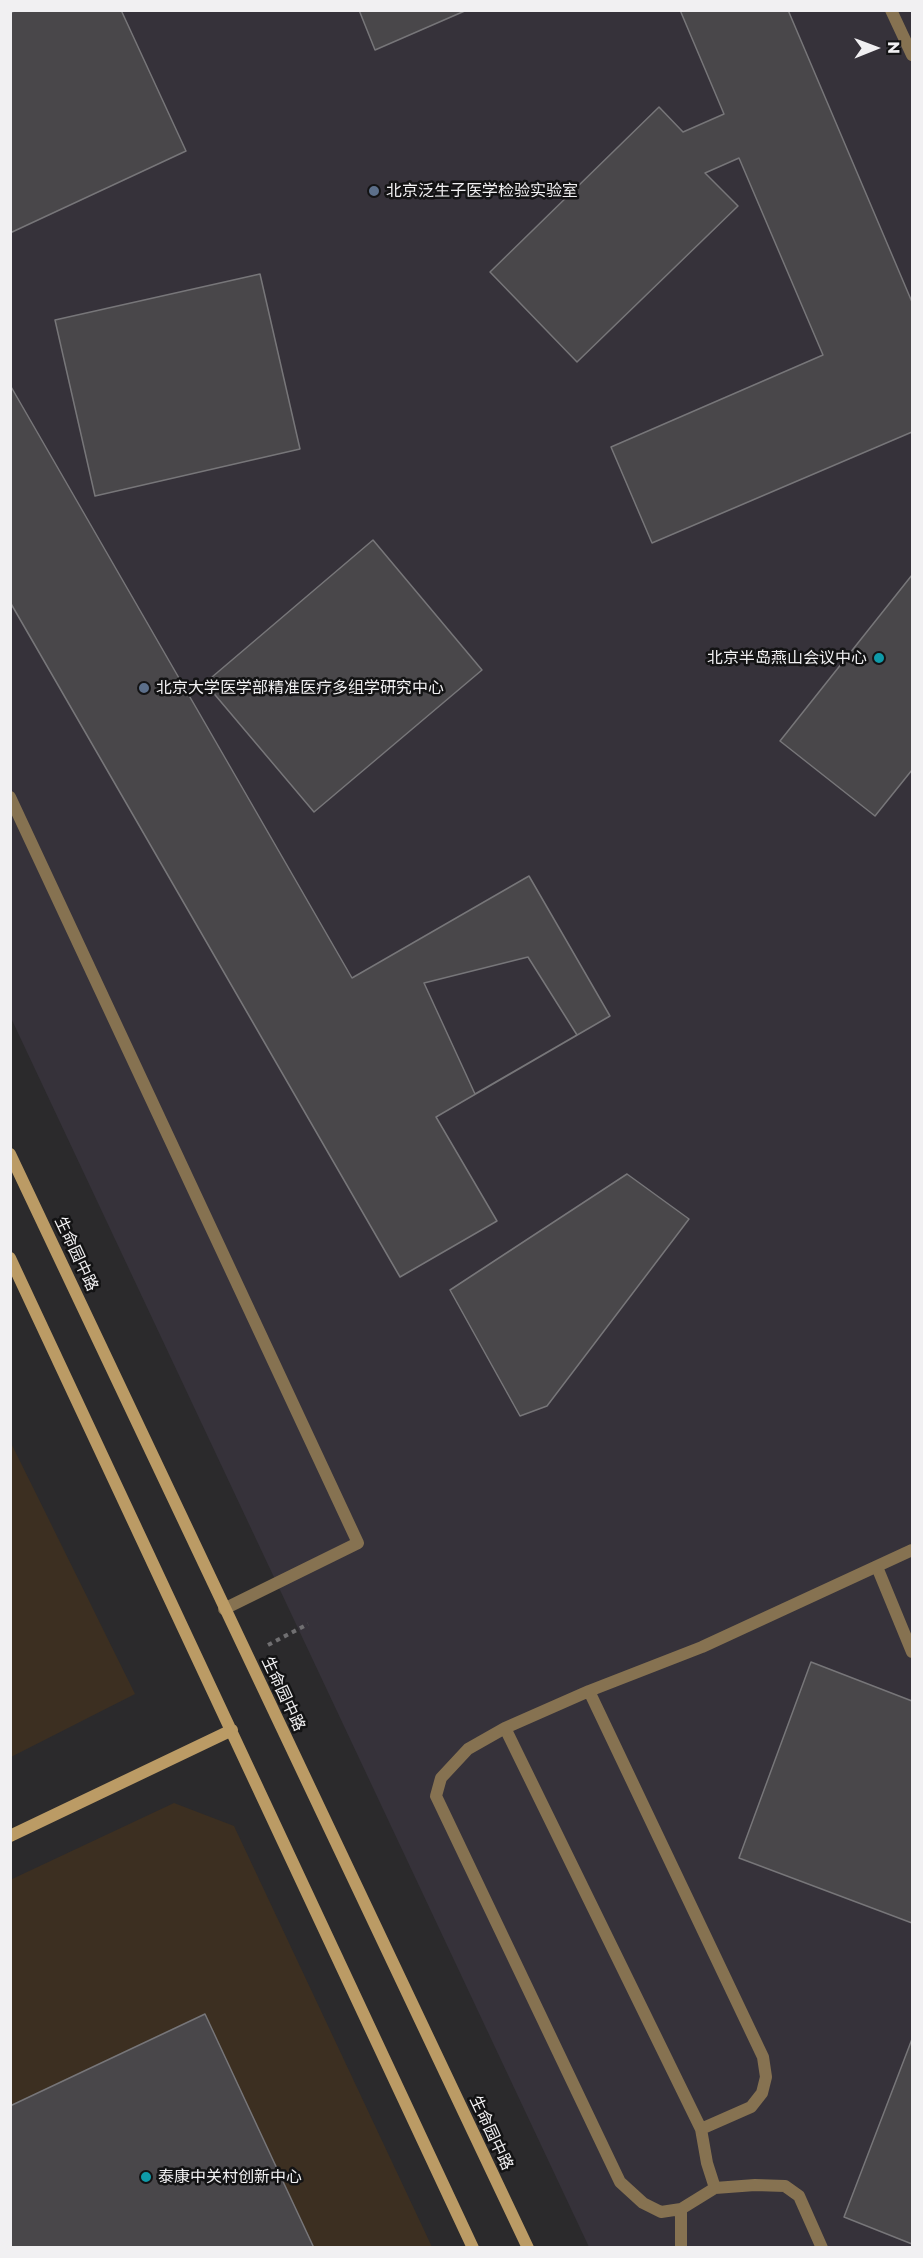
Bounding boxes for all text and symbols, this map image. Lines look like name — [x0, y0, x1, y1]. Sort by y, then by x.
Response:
north arrow — [845, 18, 905, 78]
text: N — [884, 41, 903, 54]
place label: 北京泛生子医学检验实验室 — [386, 181, 578, 201]
marker: 北京泛生子医学检验实验室 — [367, 184, 381, 198]
place label: 北京半岛燕山会议中心 — [707, 648, 867, 668]
marker: 北京半岛燕山会议中心 — [872, 651, 886, 665]
place label: 北京大学医学部精准医疗多组学研究中心 — [156, 678, 444, 698]
marker: 北京大学医学部精准医疗多组学研究中心 — [137, 681, 151, 695]
street label: 生命园中路 — [50, 1214, 102, 1294]
street label: 生命园中路 — [257, 1654, 309, 1734]
street label: 生命园中路 — [465, 2093, 517, 2173]
place label: 泰康中关村创新中心 — [158, 2167, 302, 2187]
marker: 泰康中关村创新中心 — [139, 2170, 153, 2184]

